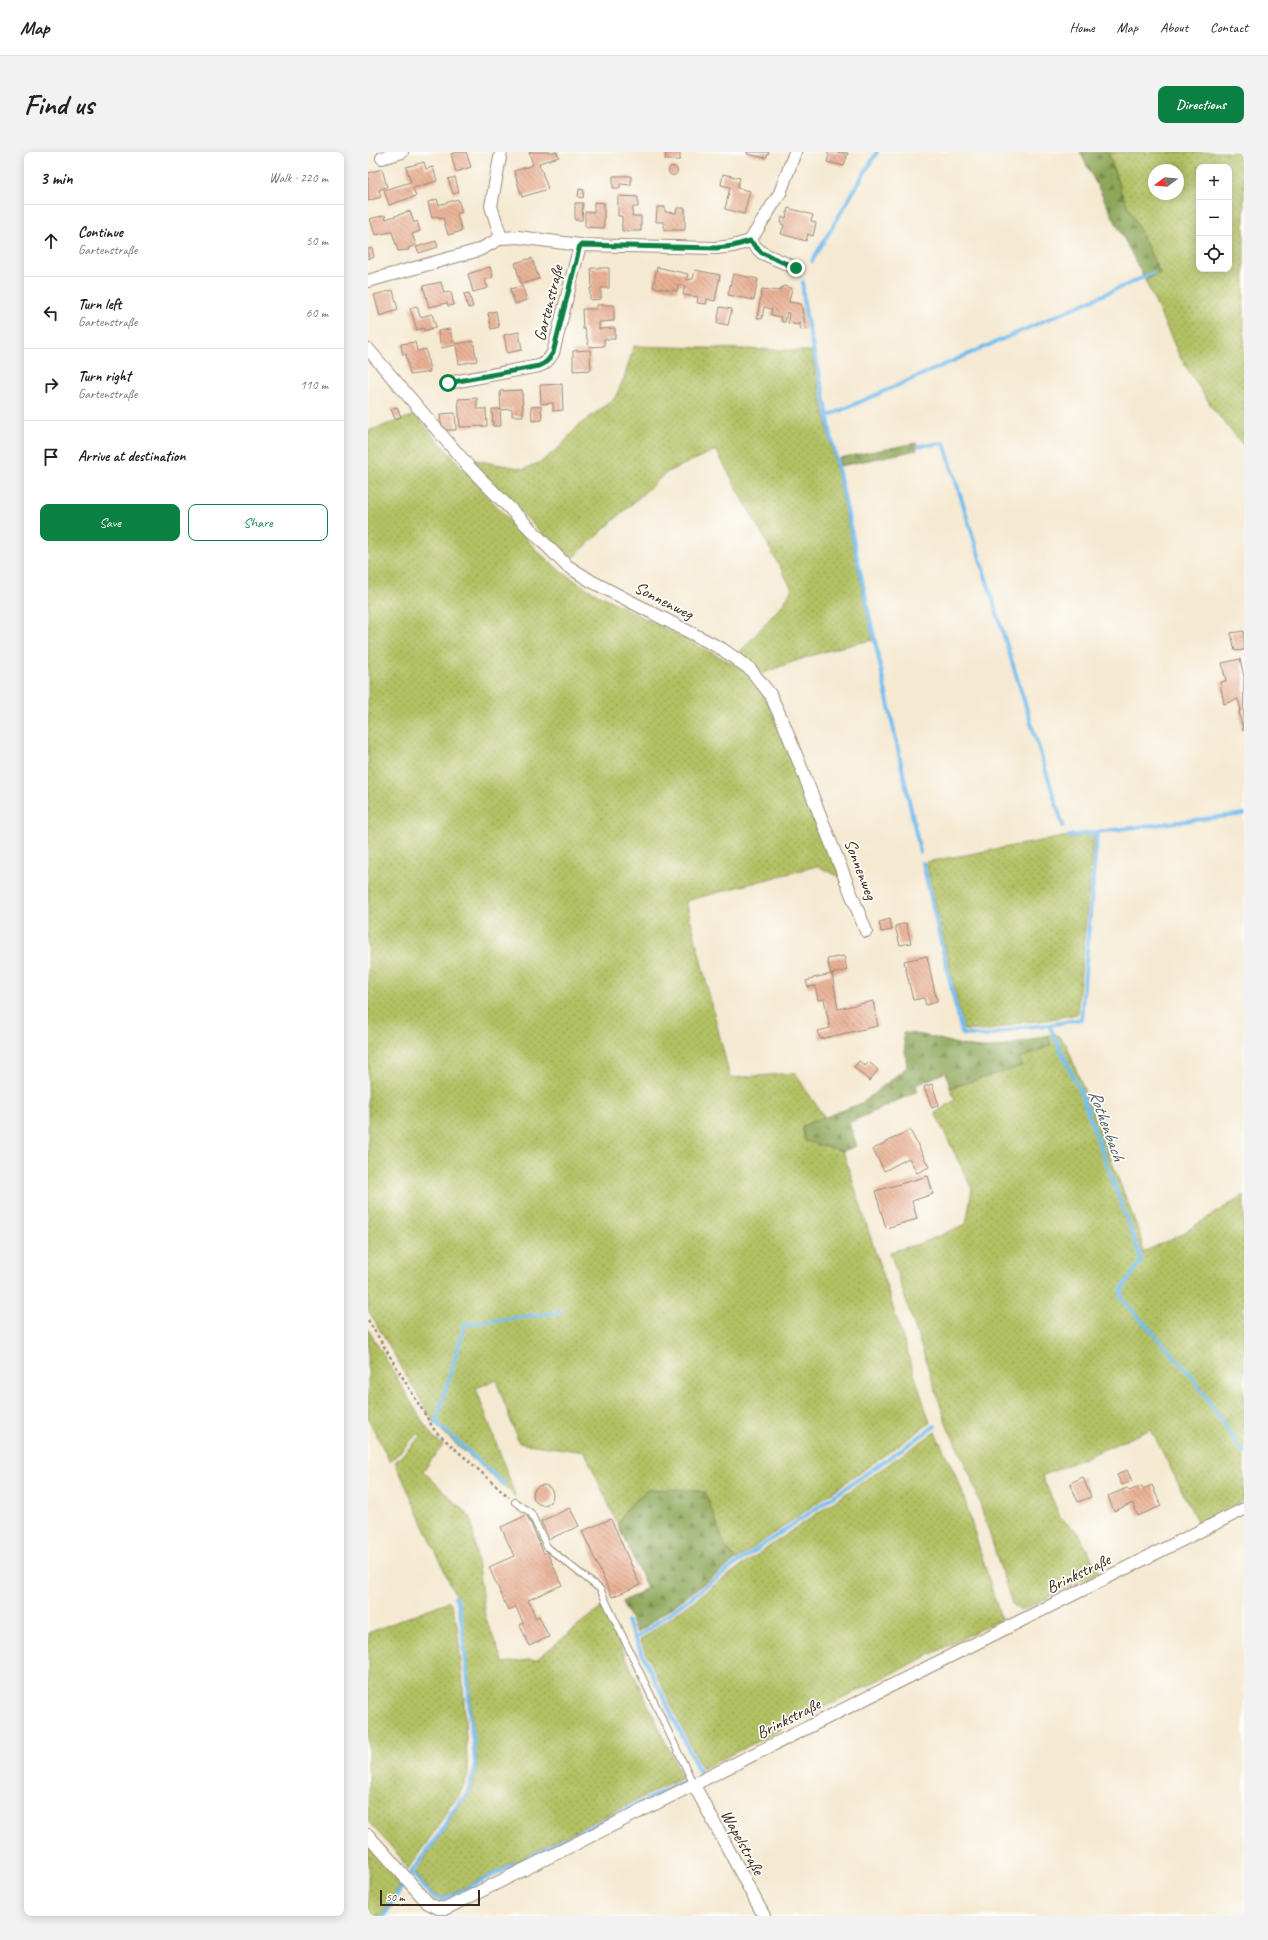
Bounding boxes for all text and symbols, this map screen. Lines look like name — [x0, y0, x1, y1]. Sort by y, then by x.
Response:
text: Map — [20, 16, 50, 40]
text: Home — [1069, 19, 1095, 36]
text: Map — [1117, 19, 1138, 36]
text: About — [1160, 19, 1188, 36]
text: Contact — [1210, 19, 1248, 36]
button: Directions — [1158, 86, 1244, 123]
text: Find us — [24, 87, 94, 122]
north arrow — [1148, 164, 1184, 200]
map controls — [1196, 164, 1232, 272]
button: + — [1196, 164, 1232, 200]
text: 3 min — [40, 168, 73, 189]
text: Walk · 220 m — [269, 170, 328, 186]
button: − — [1196, 200, 1232, 236]
text: Continue — [78, 223, 123, 242]
icon: ahead — [40, 230, 62, 252]
text: 50 m — [306, 233, 328, 249]
button: locate — [1196, 236, 1232, 272]
text: Gartenstraße — [78, 242, 137, 258]
route end — [787, 259, 805, 277]
street label: Gartenstraße — [529, 262, 568, 343]
text: Turn left — [78, 295, 121, 314]
icon: left — [40, 302, 62, 324]
text: 60 m — [306, 305, 328, 321]
text: Gartenstraße — [78, 314, 137, 330]
text: Turn right — [78, 367, 131, 386]
icon: right — [40, 374, 62, 396]
route start — [439, 374, 457, 392]
text: 110 m — [300, 377, 328, 393]
text: Gartenstraße — [78, 386, 137, 402]
icon: arrive — [40, 446, 62, 468]
text: Arrive at destination — [78, 447, 185, 466]
button: Save — [40, 504, 180, 541]
button: Share — [188, 504, 328, 541]
street label: Sonnenweg — [631, 577, 698, 625]
street label: Sonnenweg — [839, 836, 882, 904]
water label: Rothenbach — [1084, 1087, 1131, 1165]
street label: Brinkstraße — [1043, 1548, 1115, 1598]
street label: Brinkstraße — [753, 1693, 825, 1743]
street label: Wapelstraße — [716, 1806, 770, 1880]
scale bar — [380, 1888, 480, 1907]
text: 50 m — [386, 1890, 405, 1904]

